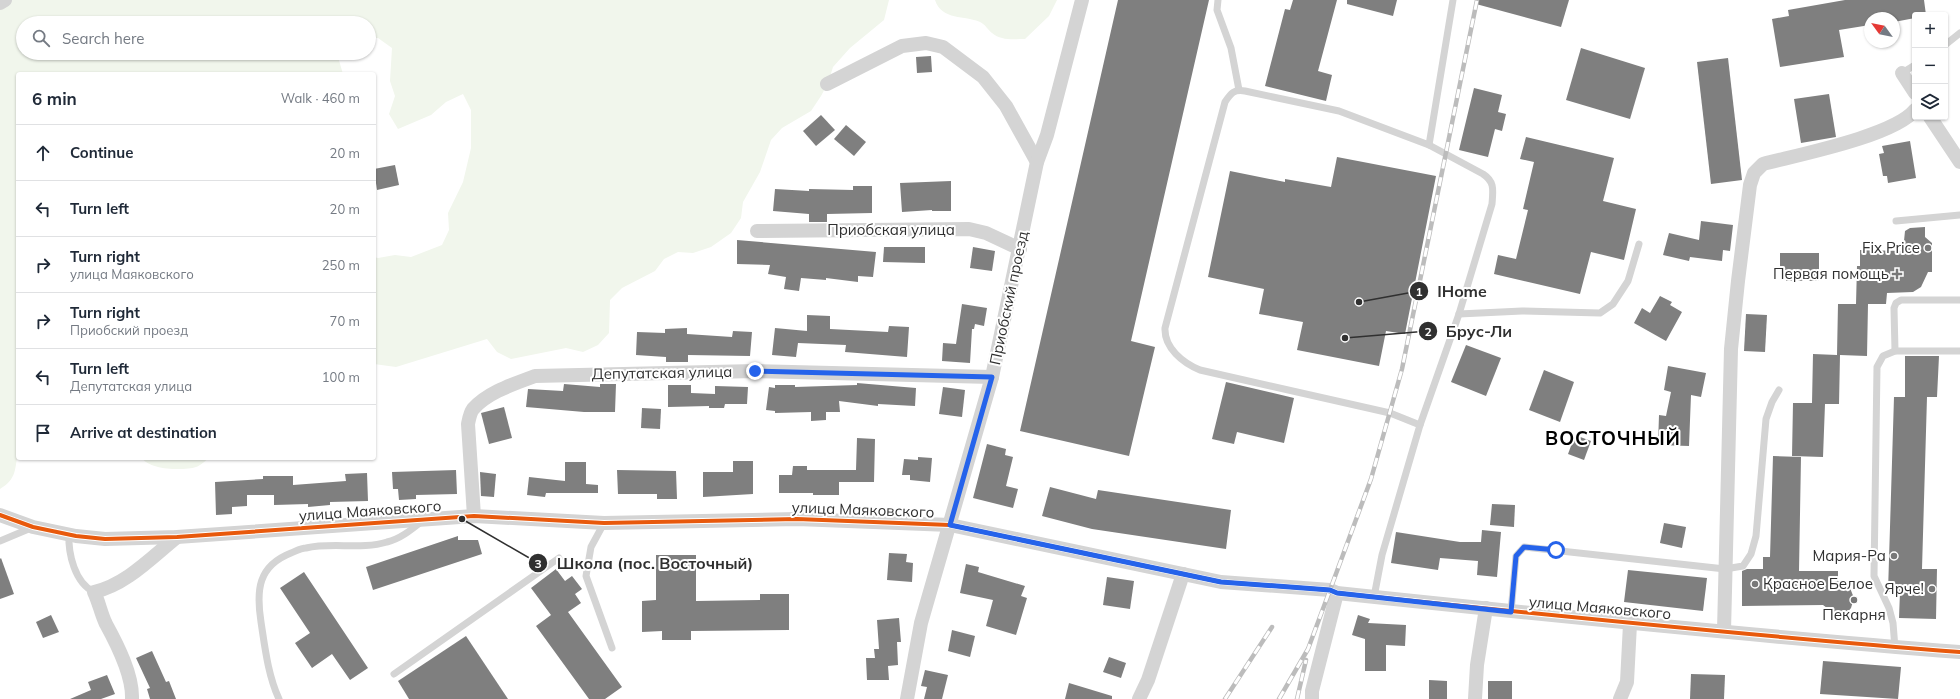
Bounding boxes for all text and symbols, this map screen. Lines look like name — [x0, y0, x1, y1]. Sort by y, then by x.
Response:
north arrow — [1864, 12, 1900, 48]
map controls — [1912, 12, 1948, 120]
button: + — [1912, 12, 1948, 48]
search box — [16, 16, 376, 60]
icon: search — [30, 27, 52, 49]
text: Search here — [62, 29, 144, 48]
button: − — [1912, 48, 1948, 84]
button: layers — [1912, 84, 1948, 120]
text: 6 min — [32, 88, 77, 109]
text: Walk · 460 m — [281, 90, 360, 106]
icon: ahead — [32, 142, 54, 164]
text: Continue — [70, 143, 133, 162]
text: 20 m — [330, 145, 360, 161]
icon: left — [32, 198, 54, 220]
text: Turn left — [70, 199, 129, 218]
text: 20 m — [330, 201, 360, 217]
street label: Приобская улица — [827, 220, 955, 239]
street label: Приобский проезд — [985, 229, 1032, 367]
place label: Fix Price — [1862, 238, 1920, 257]
marker: Fix Price — [1923, 243, 1933, 253]
text: Turn right — [70, 247, 140, 266]
icon: right — [32, 254, 54, 276]
text: 250 m — [322, 257, 360, 273]
place label: Первая помощь — [1773, 264, 1889, 283]
text: улица Маяковского — [70, 266, 194, 282]
marker: Первая помощь — [1892, 269, 1902, 279]
callout: IHome — [1409, 277, 1495, 305]
text: IHome — [1437, 281, 1487, 301]
text: 1 — [1415, 284, 1423, 299]
text: Turn right — [70, 303, 140, 322]
icon: right — [32, 310, 54, 332]
text: 70 m — [330, 313, 360, 329]
callout: Брус-Ли — [1418, 317, 1521, 345]
text: Брус-Ли — [1446, 321, 1512, 341]
text: Приобский проезд — [70, 322, 188, 338]
text: 2 — [1424, 324, 1432, 339]
text: Turn left — [70, 359, 129, 378]
street label: Депутатская улица — [591, 362, 733, 383]
route end — [746, 362, 764, 380]
icon: left — [32, 366, 54, 388]
text: 100 m — [322, 369, 360, 385]
text: Депутатская улица — [70, 378, 192, 394]
icon: arrive — [32, 422, 54, 444]
text: Arrive at destination — [70, 423, 217, 442]
district label: ВОСТОЧНЫЙ — [1545, 426, 1681, 450]
street label: улица Маяковского — [298, 496, 442, 525]
street label: улица Маяковского — [791, 498, 935, 521]
route start — [1547, 541, 1565, 559]
place label: Мария-Ра — [1813, 546, 1886, 565]
callout: Школа (пос. Восточный) — [528, 549, 761, 577]
marker: Мария-Ра — [1889, 551, 1899, 561]
text: Школа (пос. Восточный) — [557, 553, 753, 573]
text: 3 — [534, 556, 542, 571]
place label: Красное Белое — [1763, 574, 1873, 593]
marker: Красное Белое — [1750, 579, 1760, 589]
place label: Ярче! — [1884, 579, 1924, 598]
marker: Ярче! — [1927, 584, 1937, 594]
street label: улица Маяковского — [1528, 592, 1672, 623]
marker: Пекарня — [1849, 595, 1859, 605]
place label: Пекарня — [1822, 605, 1886, 624]

